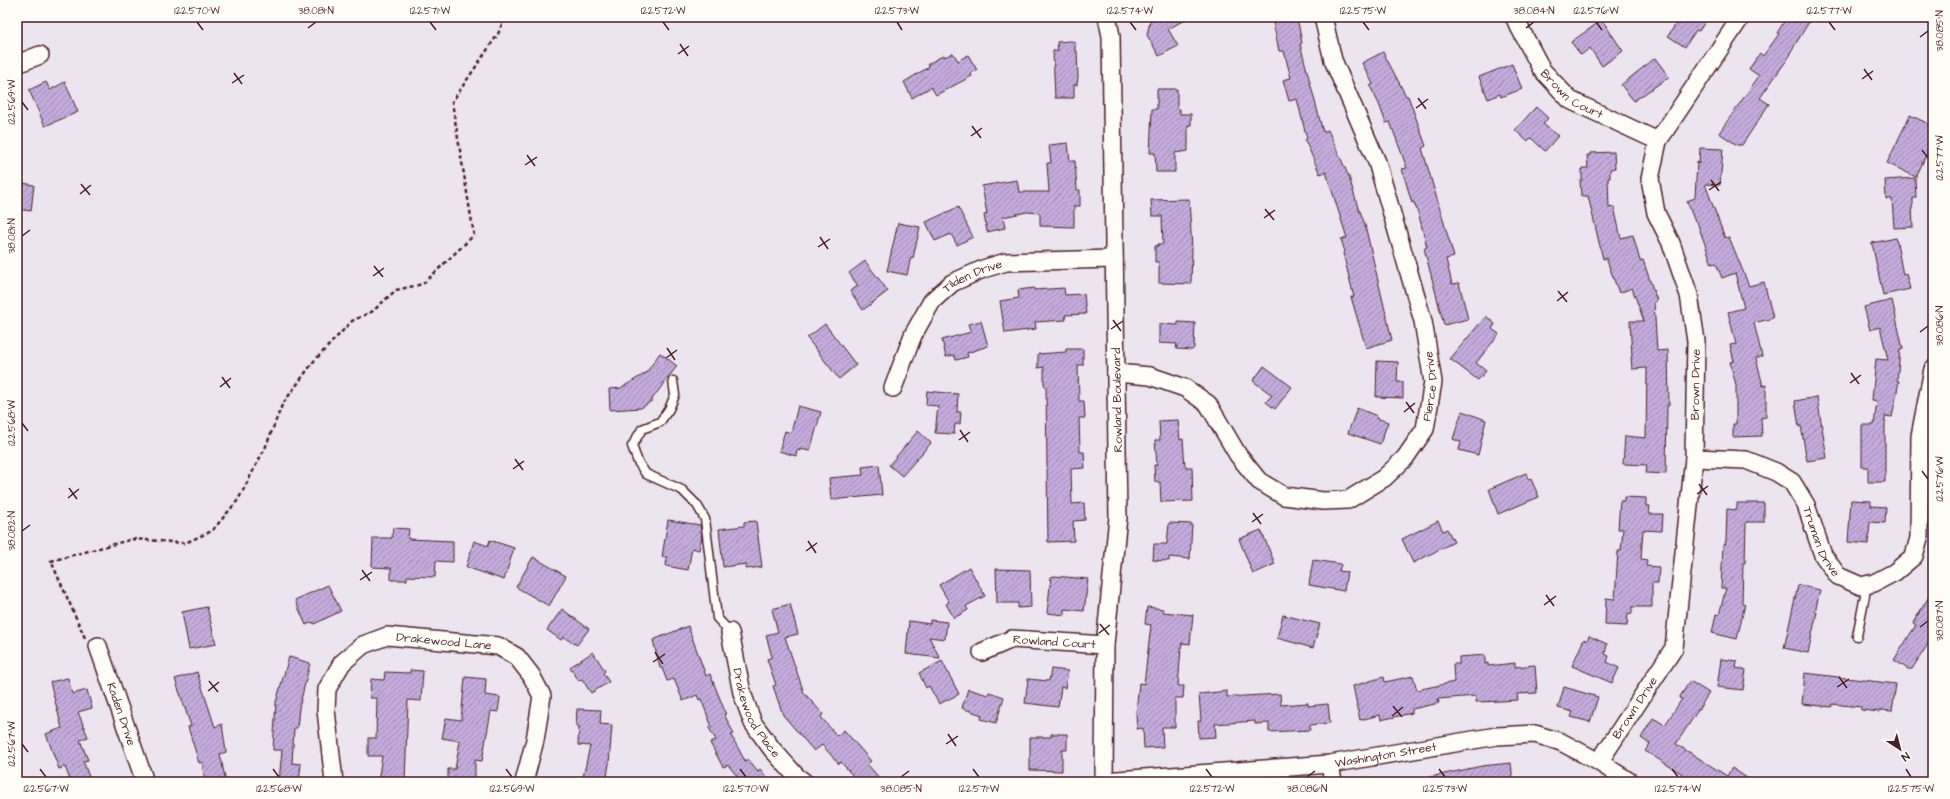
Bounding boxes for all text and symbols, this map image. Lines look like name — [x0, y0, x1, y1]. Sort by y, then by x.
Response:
text: 122.570°W — [174, 4, 220, 18]
text: 38.081°N — [298, 4, 334, 18]
text: 122.571°W — [410, 4, 451, 18]
text: 122.572°W — [641, 4, 686, 18]
text: 122.573°W — [875, 4, 920, 18]
text: 122.574°W — [1107, 4, 1153, 18]
text: 122.575°W — [1340, 4, 1387, 18]
text: 38.084°N — [1513, 4, 1555, 18]
text: 122.576°W — [1573, 4, 1619, 18]
text: 122.577°W — [1806, 4, 1852, 18]
text: 38.085°N — [1933, 10, 1947, 52]
street label: Brown Court — [1536, 66, 1606, 123]
text: 122.569°W — [5, 79, 19, 124]
text: 122.577°W — [1933, 135, 1947, 181]
text: 38.081°N — [5, 218, 19, 254]
street label: Tilden Drive — [939, 256, 1005, 297]
text: 38.086°N — [1933, 306, 1947, 346]
street label: Rowland Boulevard — [1108, 347, 1127, 453]
street label: Brown Drive — [1687, 348, 1705, 420]
street label: Pierce Drive — [1418, 350, 1442, 423]
text: 122.568°W — [5, 400, 19, 446]
text: 122.576°W — [1933, 456, 1947, 502]
street label: Truman Drive — [1798, 504, 1844, 581]
text: 38.082°N — [5, 511, 19, 551]
text: 38.087°N — [1933, 601, 1947, 641]
street label: Drakewood Lane — [396, 629, 493, 654]
street label: Rowland Court — [1012, 631, 1096, 653]
street label: Drakewood Place — [728, 667, 784, 762]
street label: Brown Drive — [1608, 673, 1662, 742]
street label: Kaden Drive — [102, 680, 140, 749]
text: 122.567°W — [5, 721, 19, 767]
north arrow — [1880, 729, 1920, 769]
street label: Washington Street — [1334, 738, 1438, 772]
text: N — [1898, 749, 1913, 765]
text: 122.567°W — [23, 782, 69, 796]
text: 122.568°W — [256, 782, 302, 796]
text: 122.569°W — [490, 782, 535, 796]
text: 122.570°W — [723, 782, 769, 796]
text: 38.085°N — [880, 782, 922, 796]
text: 122.571°W — [959, 782, 1000, 796]
text: 122.572°W — [1190, 782, 1235, 796]
text: 38.086°N — [1287, 782, 1327, 796]
text: 122.573°W — [1423, 782, 1468, 796]
text: 122.574°W — [1655, 782, 1701, 796]
text: 122.575°W — [1888, 782, 1935, 796]

